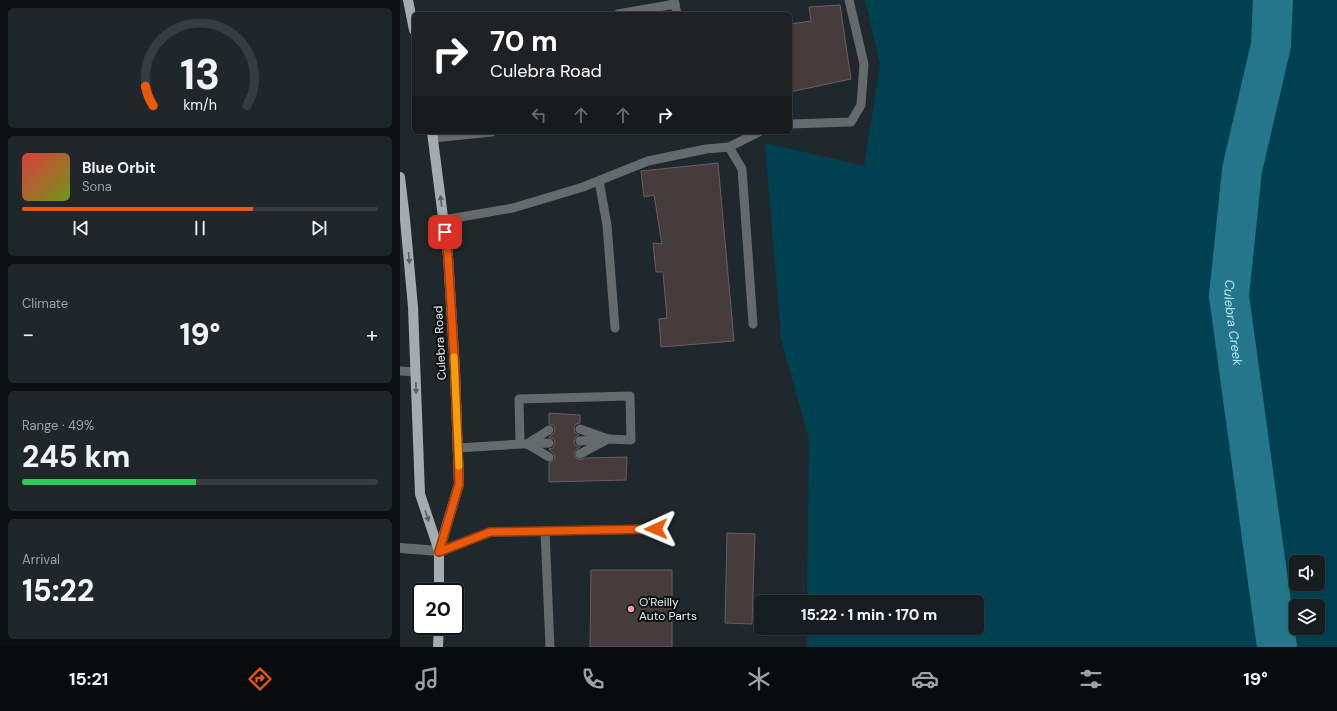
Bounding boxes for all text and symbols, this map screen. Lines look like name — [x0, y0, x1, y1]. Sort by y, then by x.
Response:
text: 70 m — [490, 23, 558, 60]
icon: right — [424, 28, 476, 80]
text: 13 — [180, 48, 220, 102]
text: Culebra Road — [490, 59, 602, 83]
text: km/h — [183, 95, 217, 113]
icon: left — [528, 104, 550, 126]
icon: ahead — [570, 104, 592, 126]
icon: ahead — [612, 104, 634, 126]
icon: right — [654, 104, 676, 126]
text: Blue Orbit — [82, 158, 156, 178]
text: Sona — [82, 178, 112, 195]
one-way arrow — [438, 195, 444, 207]
pin — [428, 215, 462, 249]
icon: previous — [70, 217, 92, 239]
icon: pause — [189, 217, 211, 239]
icon: next — [308, 217, 330, 239]
icon: arrive — [434, 221, 456, 243]
one-way arrow — [405, 252, 412, 264]
water label: Culebra Creek — [1220, 279, 1246, 367]
text: Climate — [22, 295, 68, 312]
street label: Culebra Road — [430, 305, 450, 381]
text: 19° — [179, 315, 221, 354]
text: − — [22, 320, 34, 349]
text: + — [366, 320, 378, 349]
one-way arrow — [413, 382, 419, 395]
text: Range · 49% — [22, 417, 94, 434]
text: 245 km — [22, 437, 130, 476]
position arrow — [635, 508, 677, 550]
one-way arrow — [425, 511, 431, 523]
text: Arrival — [22, 551, 60, 568]
map controls — [1289, 555, 1325, 635]
button: sound — [1289, 555, 1325, 591]
text: 15:22 — [22, 571, 94, 610]
speed limit sign: 20 — [412, 583, 464, 635]
place label: O'Reilly Auto Parts — [639, 594, 697, 624]
button: layers — [1289, 599, 1325, 635]
marker: O'Reilly Auto Parts — [626, 604, 636, 614]
text: 15:22 · 1 min · 170 m — [801, 605, 937, 625]
icon: directions — [246, 665, 274, 693]
icon: music — [413, 665, 441, 693]
icon: phone — [579, 665, 607, 693]
icon: climate — [745, 665, 773, 693]
icon: car — [911, 665, 939, 693]
icon: filters — [1077, 665, 1105, 693]
text: 15:21 — [69, 667, 108, 691]
text: 19° — [1243, 667, 1268, 691]

